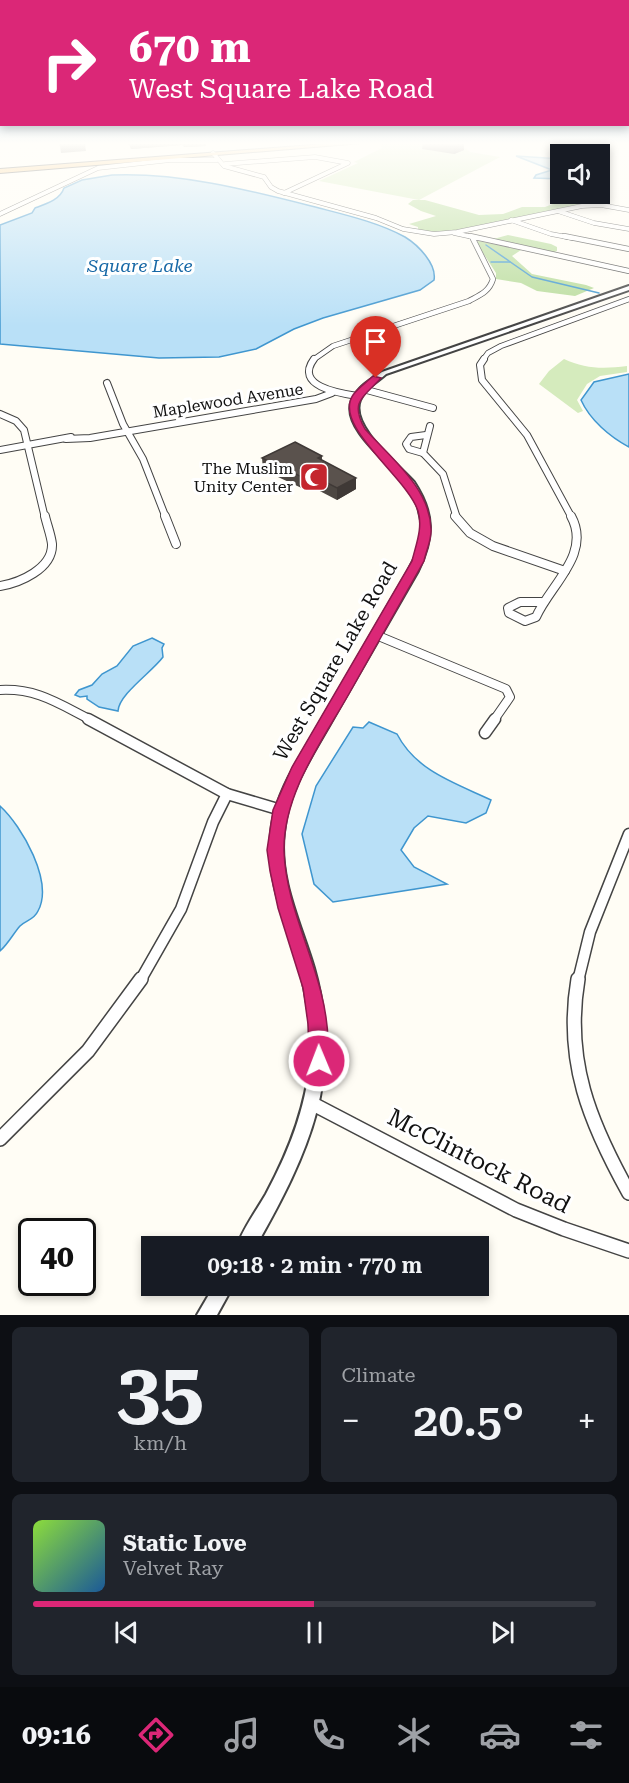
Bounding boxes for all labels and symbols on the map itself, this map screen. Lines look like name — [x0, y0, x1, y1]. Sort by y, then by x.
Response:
water label: Square Lake — [86, 255, 193, 276]
pin — [350, 316, 401, 378]
street label: Maplewood Avenue — [152, 379, 305, 422]
place label: The Muslim Unity Center — [194, 459, 293, 496]
mosque icon: The Muslim Unity Center — [298, 461, 330, 493]
street label: West Square Lake Road — [268, 557, 402, 765]
position arrow — [287, 1029, 351, 1093]
street label: McClintock Road — [383, 1103, 575, 1219]
speed limit sign: 40 — [18, 1218, 96, 1296]

